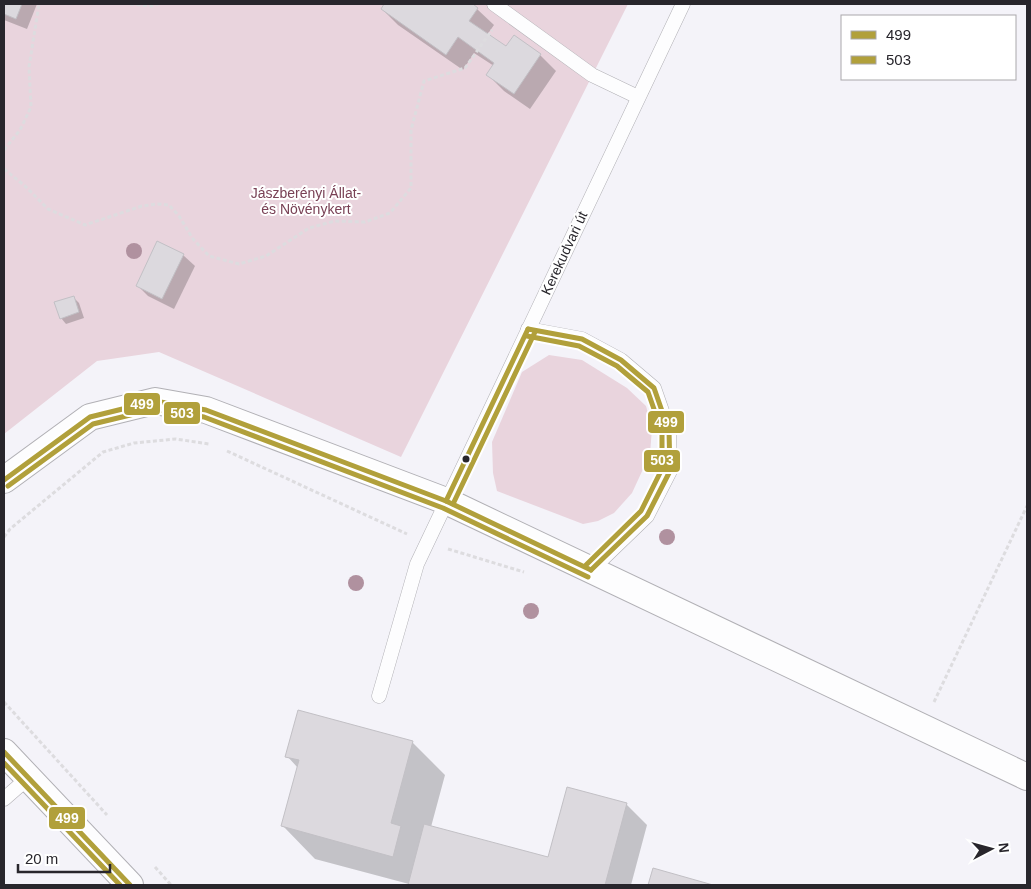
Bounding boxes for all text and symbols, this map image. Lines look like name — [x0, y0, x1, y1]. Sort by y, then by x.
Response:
legend — [841, 15, 1016, 80]
text: 499 — [886, 26, 911, 43]
text: 503 — [886, 51, 911, 68]
park label: Jászberényi Állat- és Növénykert — [251, 185, 362, 217]
street label: Kerekudvari út — [538, 209, 590, 297]
line badge: 499 — [123, 392, 161, 416]
text: 499 — [130, 396, 154, 412]
line badge: 503 — [163, 401, 201, 425]
text: 503 — [170, 405, 194, 421]
line badge: 499 — [647, 410, 685, 434]
text: 499 — [654, 414, 678, 430]
line badge: 503 — [643, 449, 681, 473]
text: 503 — [650, 452, 674, 468]
unlabelled marker — [461, 454, 471, 464]
line badge: 499 — [48, 806, 86, 830]
text: 499 — [55, 810, 79, 826]
north arrow — [966, 824, 1016, 874]
scale bar — [18, 842, 110, 874]
text: N — [995, 842, 1012, 854]
text: 20 m — [25, 850, 58, 867]

